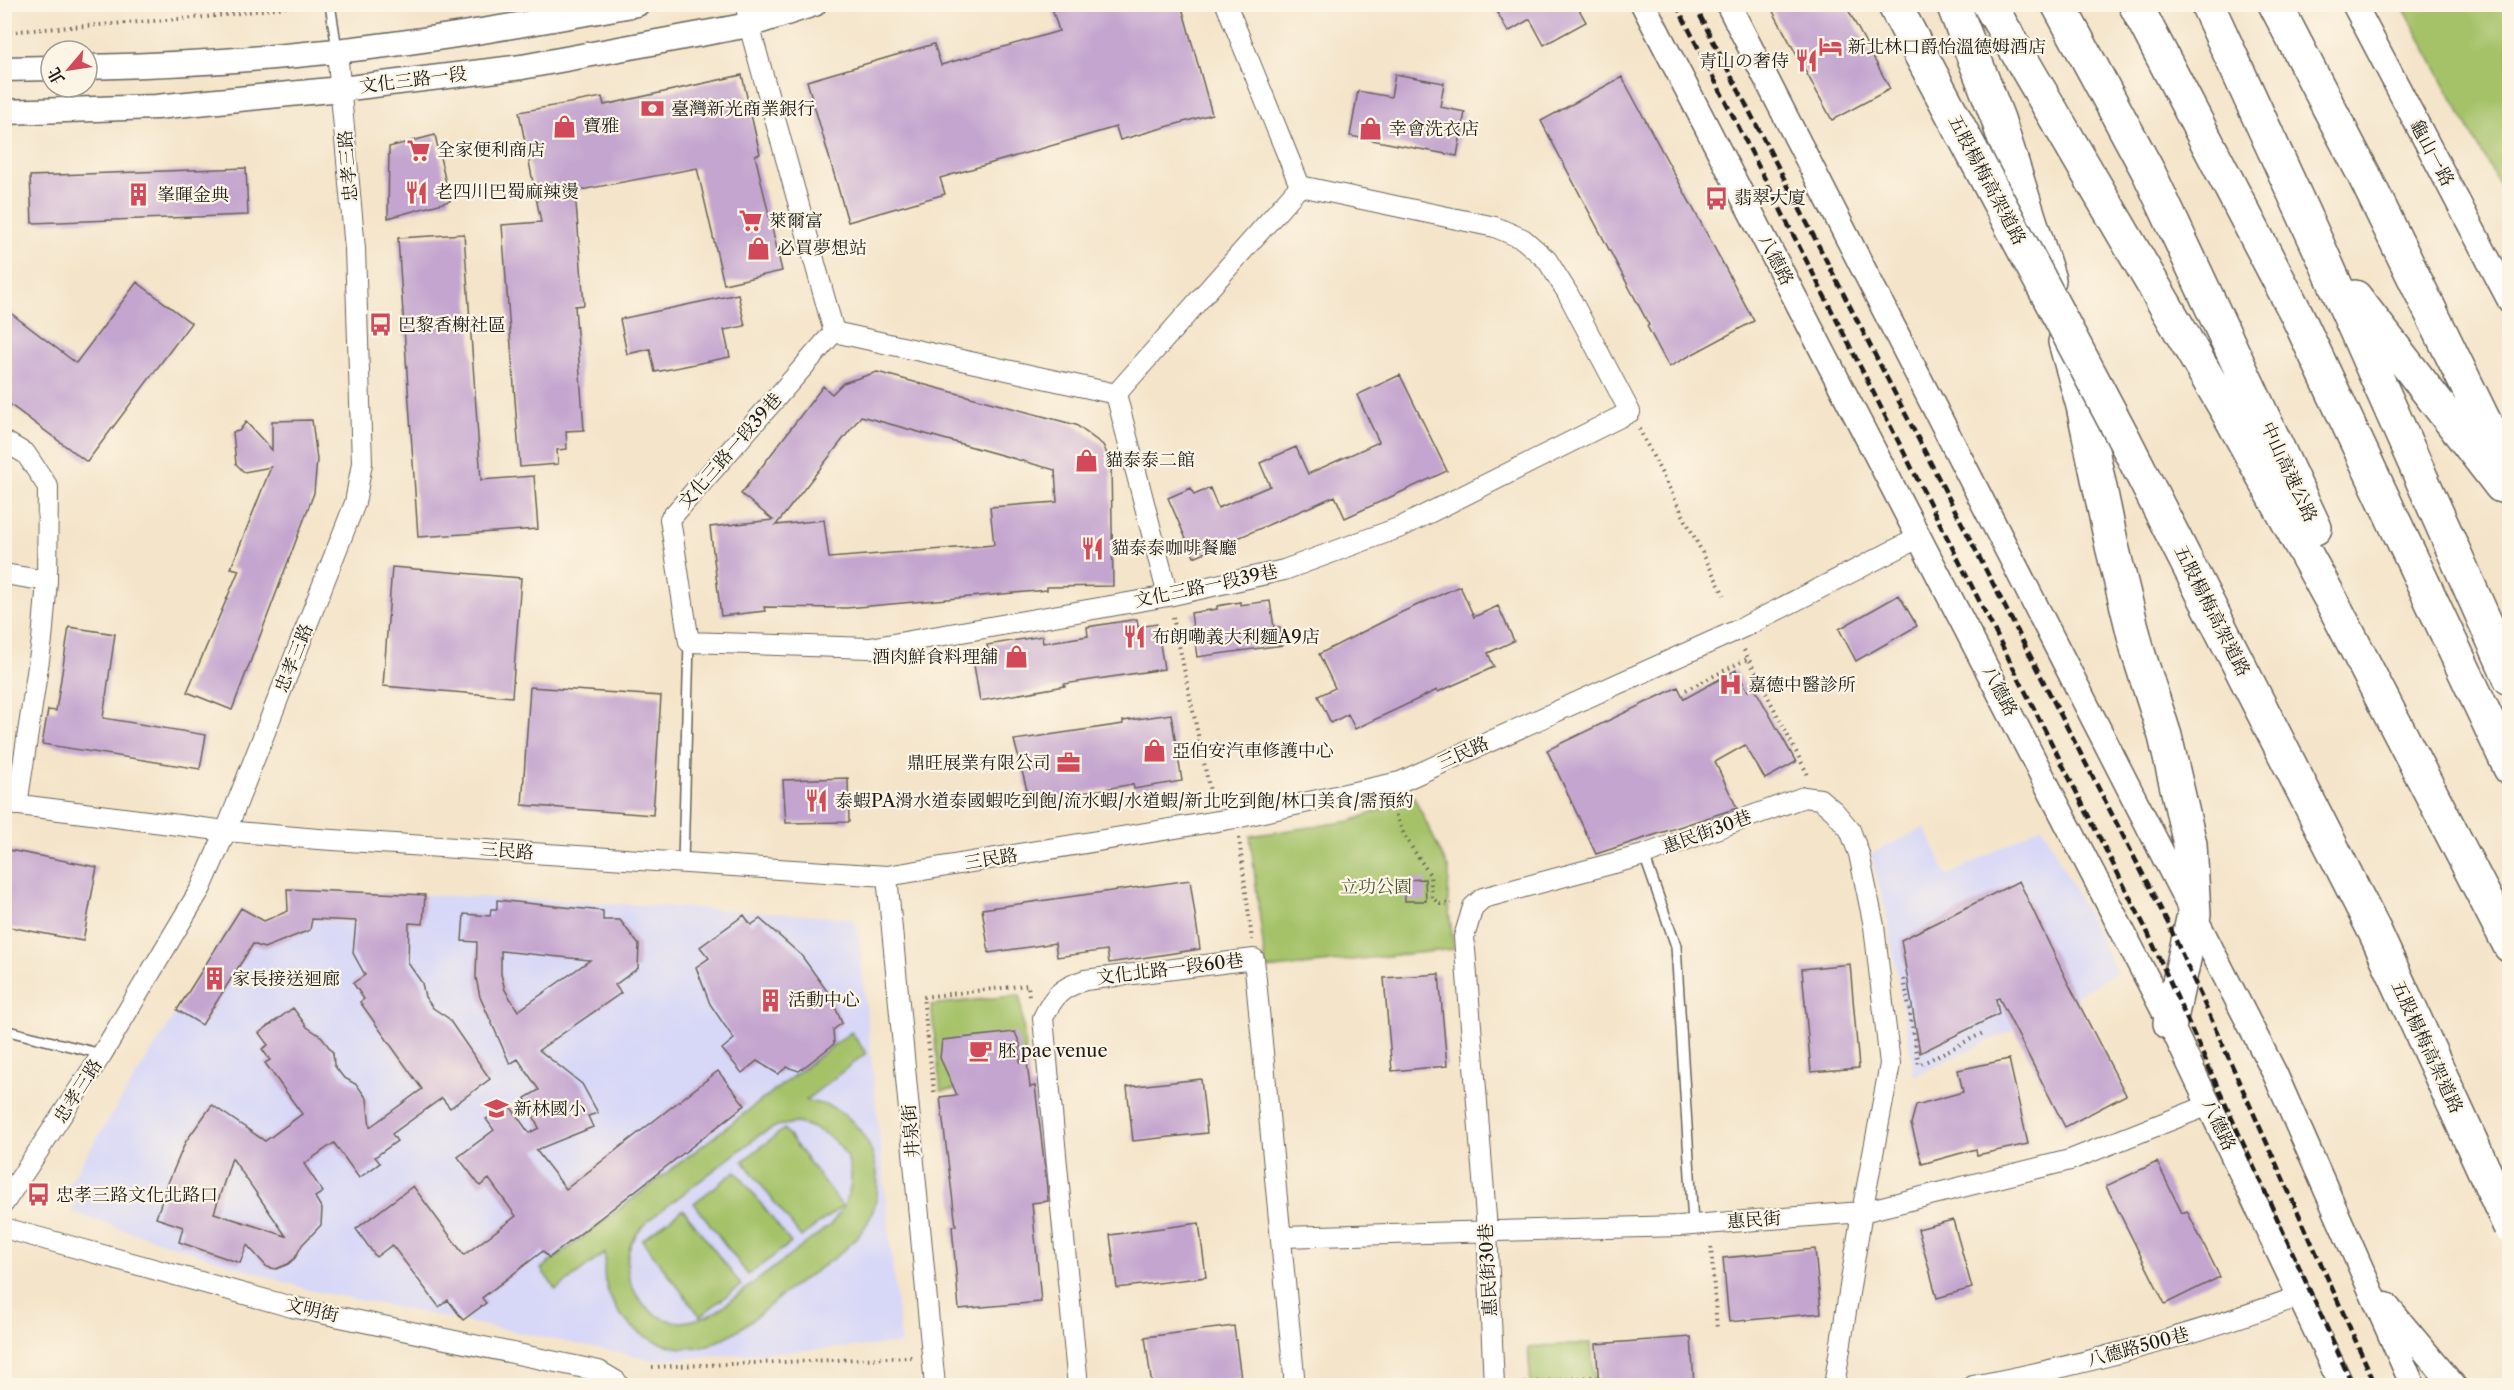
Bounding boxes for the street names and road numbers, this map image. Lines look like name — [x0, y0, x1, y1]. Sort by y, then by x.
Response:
street label: 文化三路一段 — [358, 63, 468, 97]
street label: 五股楊梅高架道路 — [1943, 111, 2031, 249]
street label: 龜山一路 — [2405, 116, 2459, 190]
street label: 忠孝三路 — [334, 129, 362, 203]
street label: 八德路 — [1754, 231, 1798, 289]
street label: 文化三路一段39巷 — [674, 389, 786, 513]
street label: 中山高速公路 — [2256, 418, 2322, 526]
street label: 五股楊梅高架道路 — [2170, 542, 2254, 680]
street label: 文化三路一段39巷 — [1132, 560, 1280, 612]
street label: 忠孝三路 — [270, 621, 318, 695]
street label: 八德路 — [1978, 662, 2022, 720]
street label: 三民路 — [1434, 732, 1492, 774]
street label: 惠民街30巷 — [1659, 806, 1755, 858]
street label: 三民路 — [479, 838, 535, 864]
street label: 三民路 — [963, 844, 1019, 874]
street label: 文化北路一段60巷 — [1095, 949, 1245, 989]
street label: 五股楊梅高架道路 — [2387, 977, 2467, 1117]
street label: 忠孝三路 — [49, 1055, 107, 1127]
street label: 八德路 — [2198, 1096, 2240, 1154]
street label: 井泉街 — [898, 1103, 924, 1159]
street label: 惠民街 — [1726, 1207, 1782, 1233]
street label: 惠民街30巷 — [1475, 1223, 1501, 1317]
street label: 文明街 — [283, 1293, 341, 1327]
street label: 八德路500巷 — [2085, 1323, 2191, 1371]

